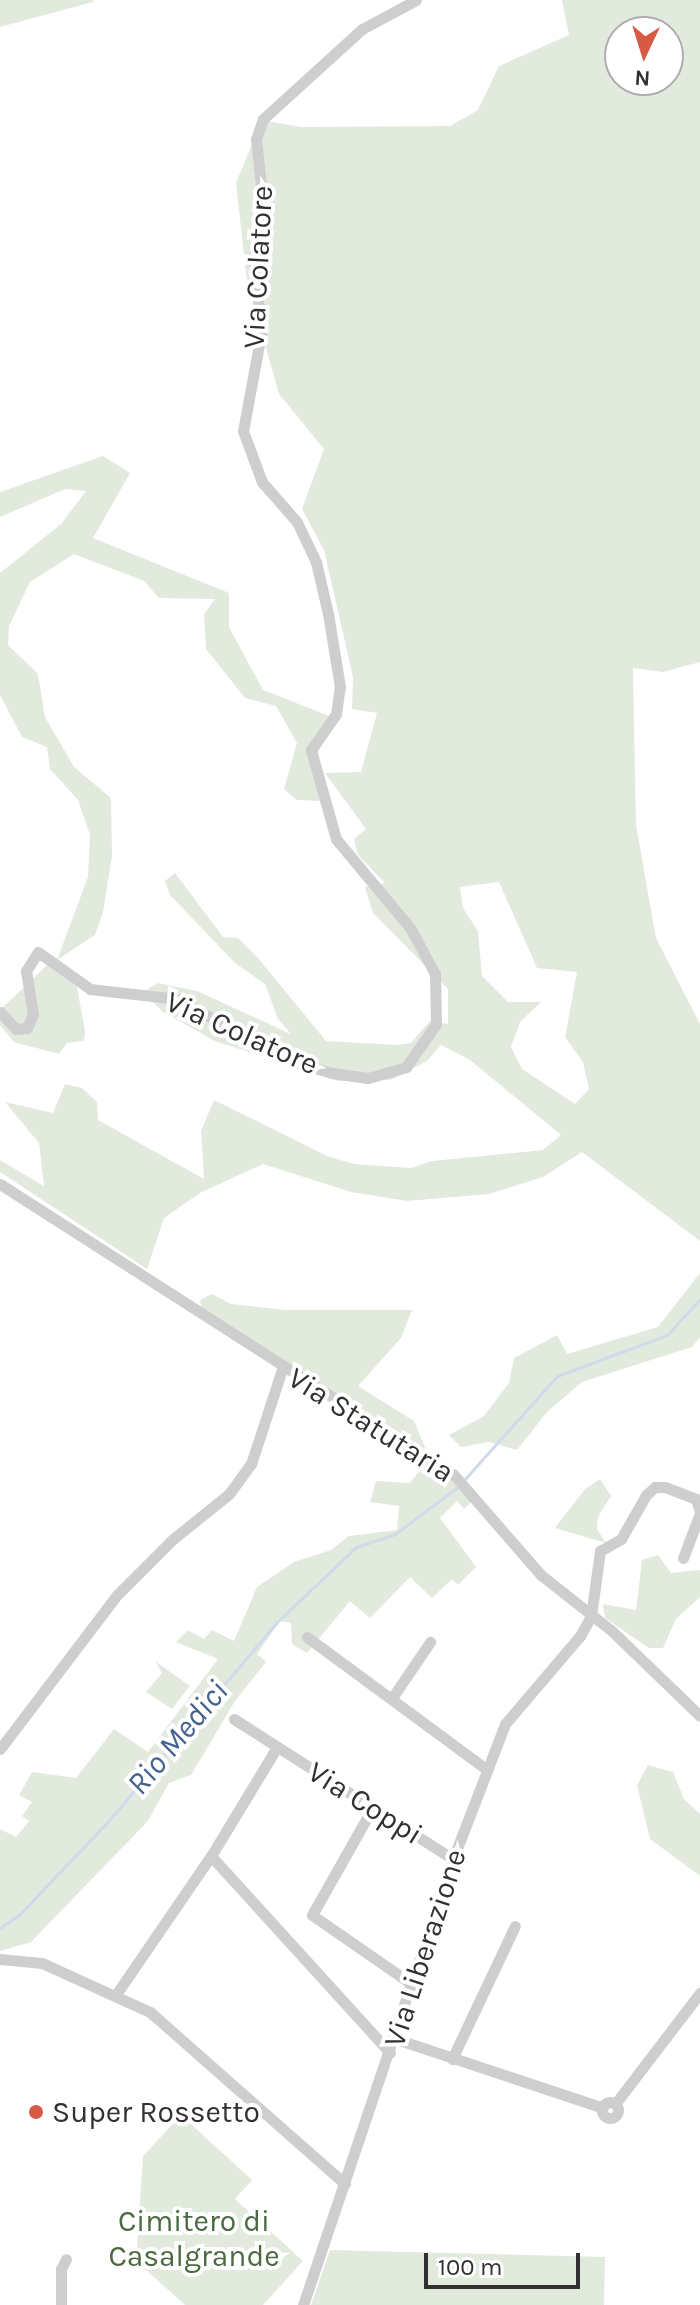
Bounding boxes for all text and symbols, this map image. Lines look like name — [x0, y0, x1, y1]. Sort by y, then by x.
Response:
north arrow — [604, 16, 684, 96]
text: N — [634, 64, 651, 91]
street label: Via Colatore — [236, 185, 280, 349]
street label: Via Colatore — [160, 983, 324, 1083]
street label: Via Statutaria — [281, 1360, 461, 1490]
water label: Rio Medici — [119, 1673, 237, 1803]
street label: Via Coppi — [301, 1754, 429, 1852]
street label: Via Liberazione — [376, 1844, 474, 2052]
place label: Super Rossetto — [52, 2094, 260, 2130]
marker: Super Rossetto — [27, 2103, 45, 2121]
park label: Cimitero di Casalgrande — [108, 2203, 280, 2274]
scale bar — [428, 2237, 584, 2287]
text: 100 m — [438, 2253, 503, 2281]

